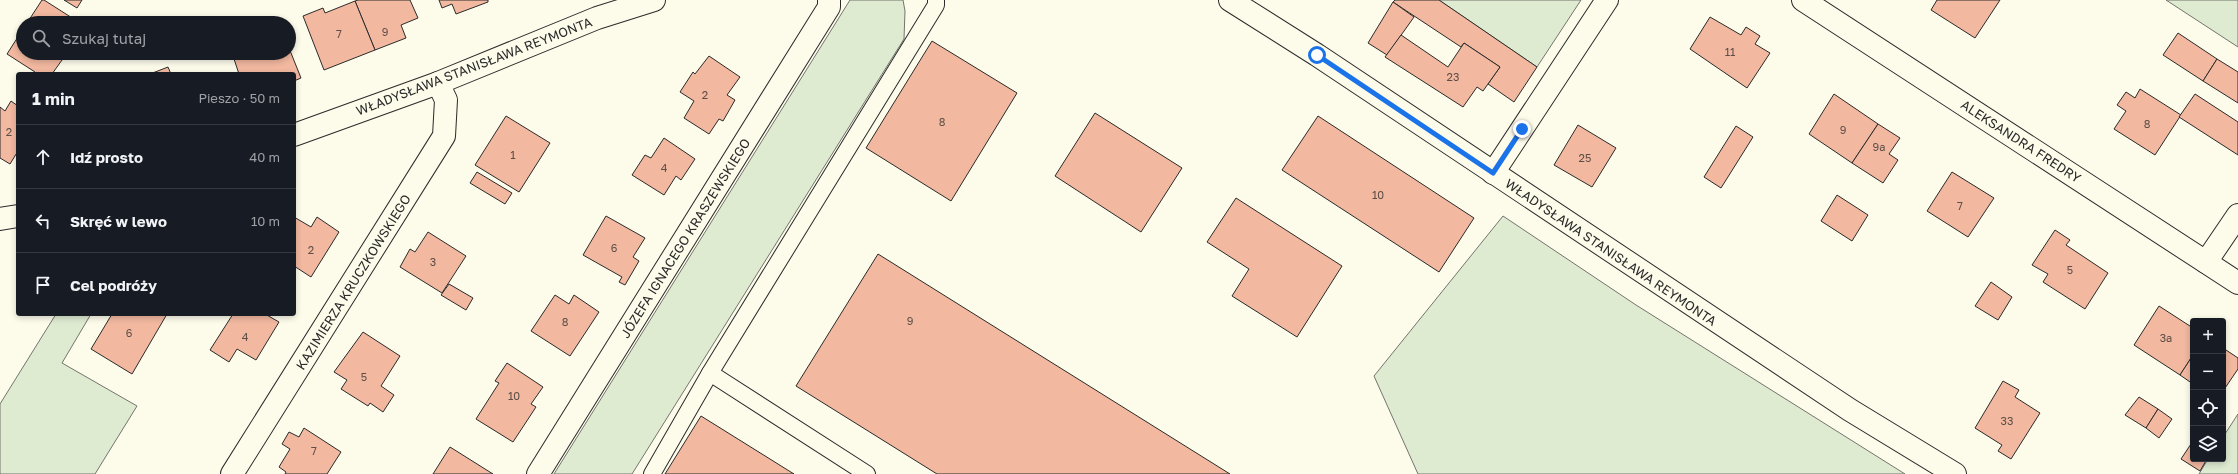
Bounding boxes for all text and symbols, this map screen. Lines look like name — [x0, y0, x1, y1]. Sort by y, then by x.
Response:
street label: WŁADYSŁAWA STANISŁAWA REYMONTA — [354, 13, 595, 119]
search box — [16, 16, 296, 60]
house number: 9 — [382, 25, 388, 38]
icon: search — [30, 27, 52, 49]
house number: 7 — [336, 27, 342, 40]
text: Szukaj tutaj — [62, 29, 146, 47]
house number: 11 — [1725, 45, 1735, 58]
route start — [1308, 46, 1326, 64]
house number: 23 — [1447, 70, 1459, 83]
text: 1 min — [32, 88, 75, 109]
house number: 2 — [702, 88, 708, 101]
text: Pieszo · 50 m — [198, 90, 280, 106]
street label: ALEKSANDRA FREDRY — [1958, 96, 2085, 186]
house number: 8 — [939, 115, 946, 128]
house number: 8 — [2144, 117, 2151, 130]
route end — [1513, 120, 1531, 138]
house number: 9 — [1840, 123, 1846, 136]
house number: 2 — [6, 125, 12, 138]
street label: JÓZEFA IGNACEGO KRASZEWSKIEGO — [617, 135, 753, 341]
house number: 9a — [1873, 140, 1885, 153]
icon: ahead — [32, 146, 54, 168]
text: Idź prosto — [70, 148, 143, 166]
house number: 1 — [510, 148, 516, 161]
text: 40 m — [249, 149, 280, 165]
house number: 25 — [1579, 151, 1591, 164]
house number: 4 — [661, 161, 668, 174]
street label: WŁADYSŁAWA STANISŁAWA REYMONTA — [1502, 175, 1720, 329]
house number: 10 — [1372, 188, 1384, 201]
street label: KAZIMIERZA KRUCZKOWSKIEGO — [292, 191, 414, 373]
house number: 7 — [1957, 199, 1963, 212]
icon: left — [32, 210, 54, 232]
text: Skręć w lewo — [70, 212, 167, 230]
text: 10 m — [251, 213, 280, 229]
house number: 6 — [611, 241, 618, 254]
house number: 2 — [308, 243, 314, 256]
house number: 3 — [430, 255, 436, 268]
house number: 5 — [2067, 263, 2073, 276]
icon: arrive — [32, 274, 54, 296]
text: Cel podróży — [70, 276, 157, 294]
house number: 9 — [907, 314, 913, 327]
house number: 8 — [562, 315, 569, 328]
map controls — [2190, 318, 2226, 462]
button: + — [2190, 318, 2226, 354]
house number: 6 — [126, 326, 133, 339]
house number: 4 — [242, 330, 249, 343]
house number: 3a — [2160, 331, 2172, 344]
button: − — [2190, 354, 2226, 390]
house number: 5 — [361, 370, 367, 383]
house number: 10 — [508, 389, 520, 402]
button: locate — [2190, 390, 2226, 426]
house number: 33 — [2001, 414, 2013, 427]
button: layers — [2190, 426, 2226, 462]
house number: 7 — [311, 444, 317, 457]

